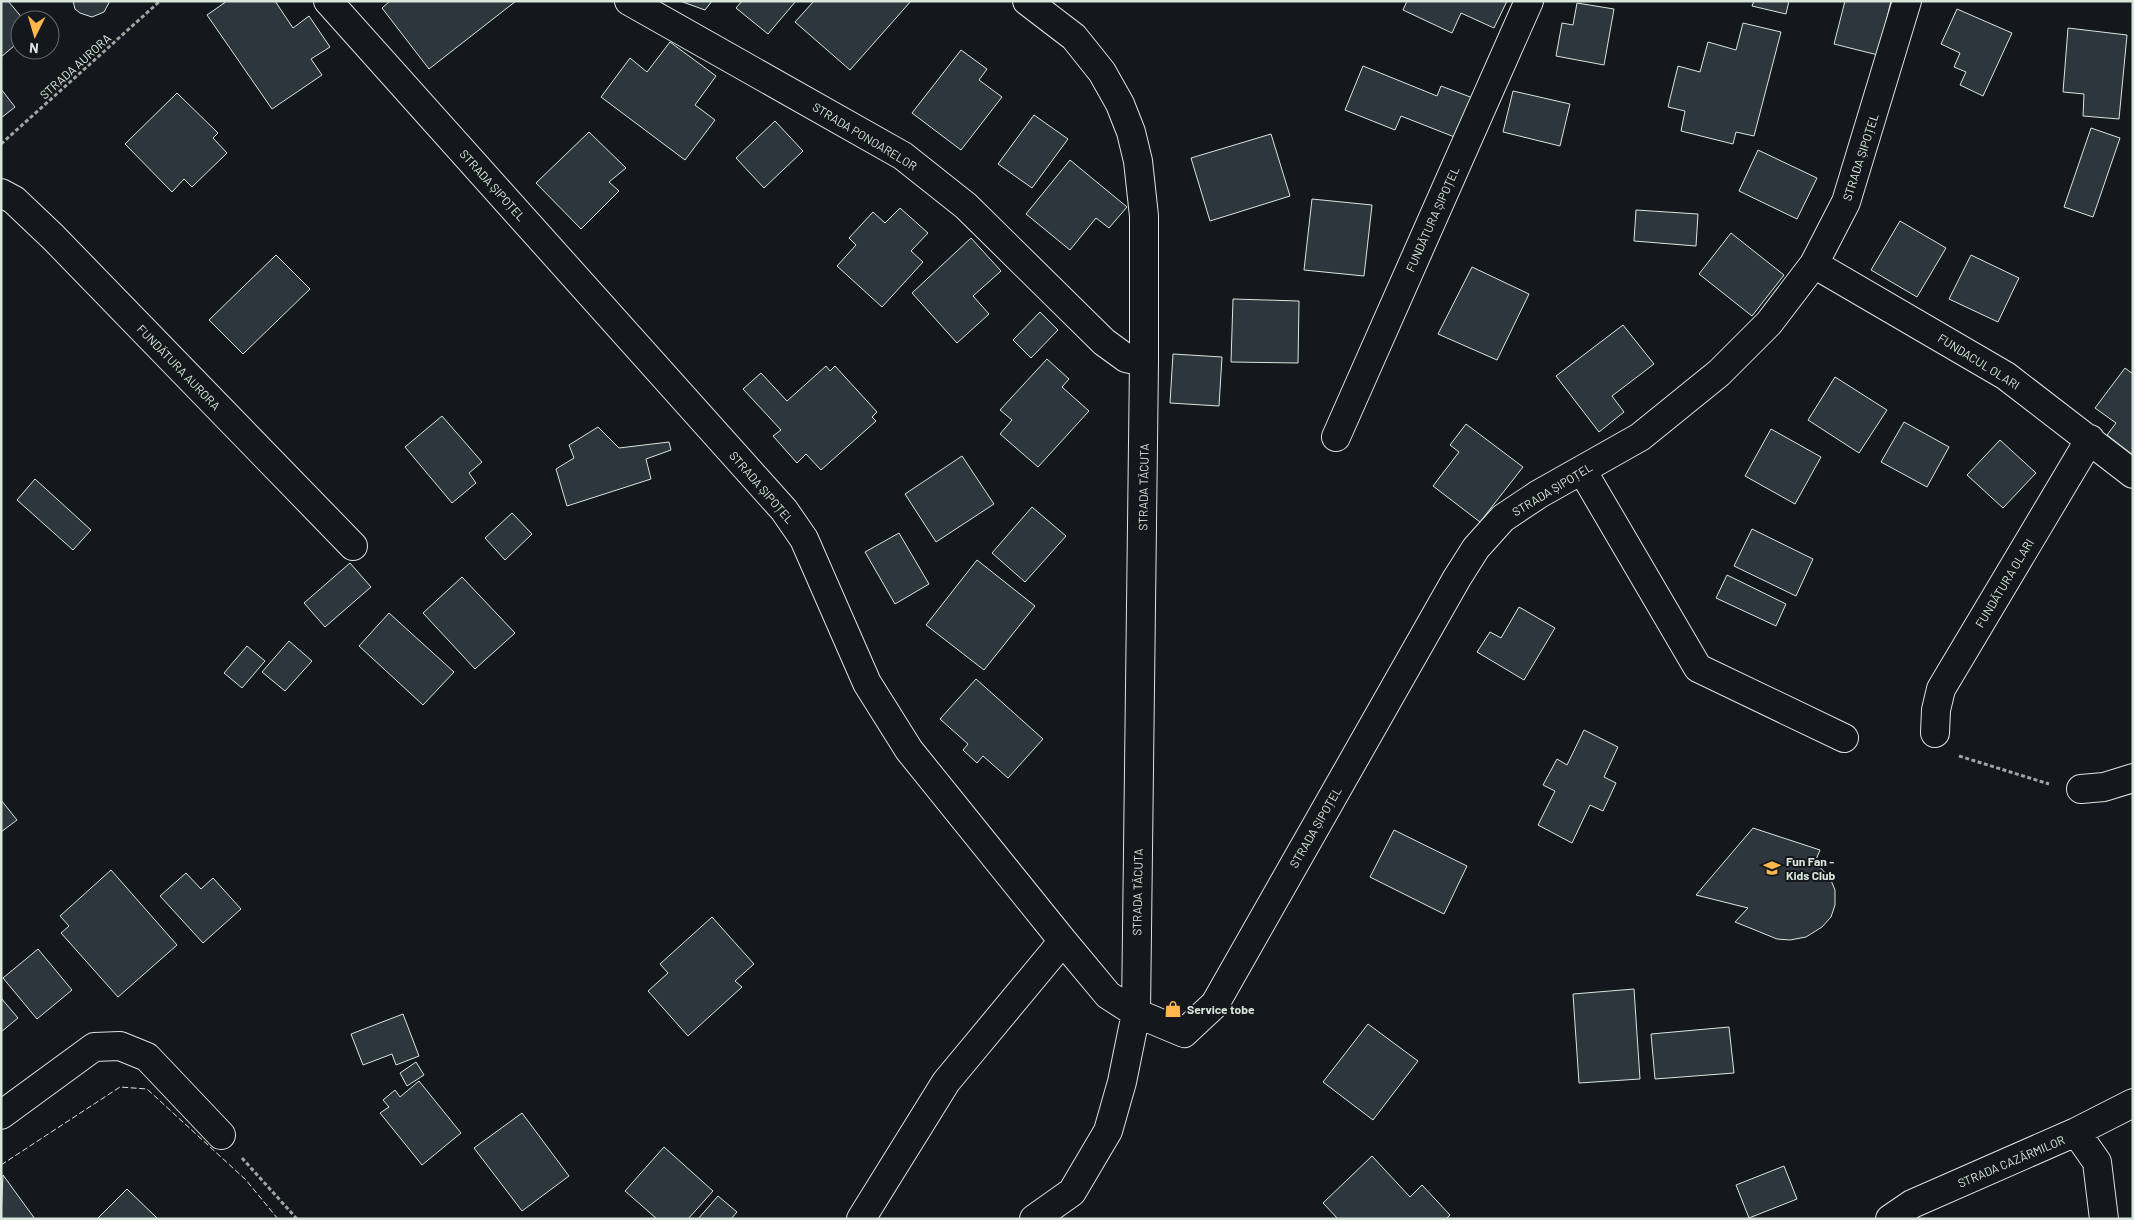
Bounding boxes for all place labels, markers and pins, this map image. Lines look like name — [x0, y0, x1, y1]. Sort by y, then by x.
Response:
place label: Fun Fan - Kids Club — [1786, 854, 1836, 882]
school or university icon: Fun Fan - Kids Club — [1762, 858, 1782, 878]
shop icon: Service tobe — [1163, 999, 1183, 1019]
place label: Service tobe — [1187, 1002, 1255, 1016]

